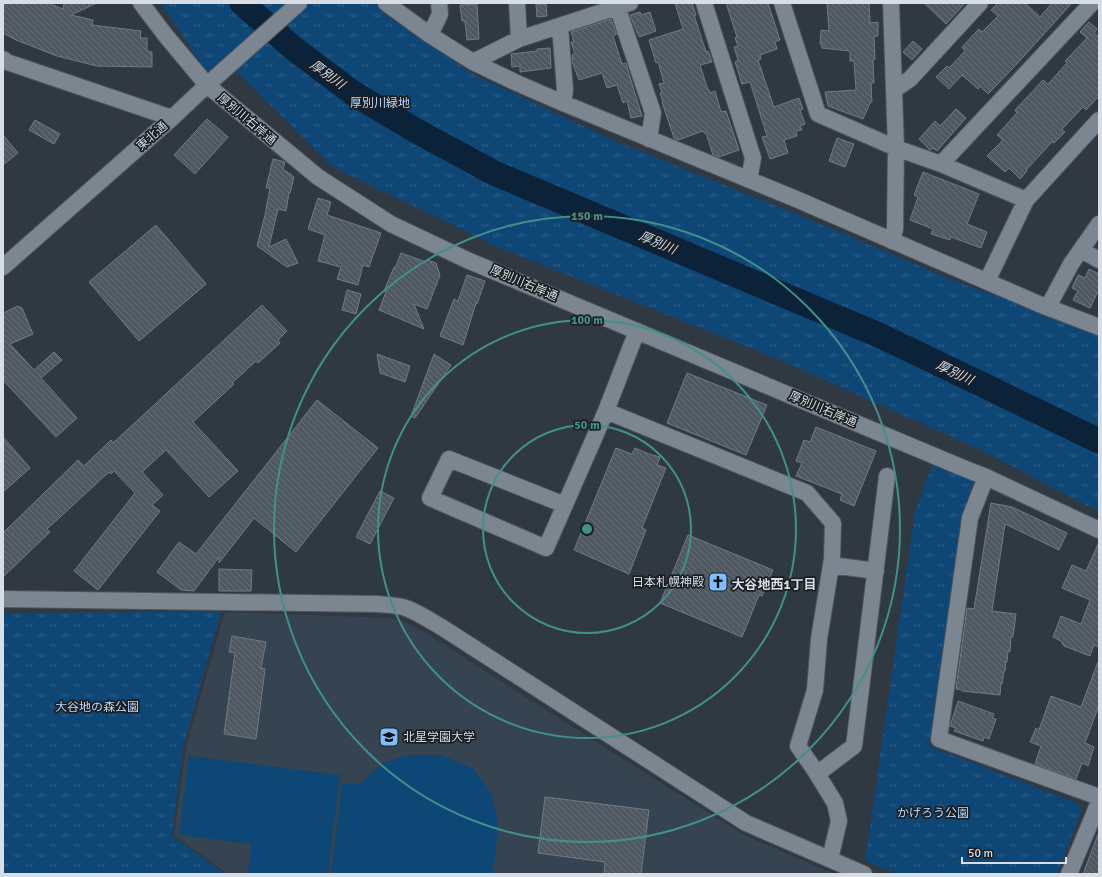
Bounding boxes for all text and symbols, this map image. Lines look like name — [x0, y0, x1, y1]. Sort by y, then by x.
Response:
water label: 厚別川 — [307, 57, 350, 94]
street label: 厚別川右岸通 — [214, 90, 279, 148]
park label: 厚別川緑地 — [350, 96, 410, 111]
street label: 東北通 — [134, 119, 171, 154]
text: 150 m — [571, 209, 603, 224]
water label: 厚別川 — [637, 228, 681, 259]
street label: 厚別川右岸通 — [488, 262, 560, 304]
text: 100 m — [571, 313, 603, 328]
water label: 厚別川 — [934, 357, 977, 390]
street label: 厚別川右岸通 — [787, 388, 859, 430]
text: 50 m — [574, 418, 600, 433]
centre of rings — [580, 522, 594, 536]
church icon: 日本札幌神殿 — [707, 571, 729, 593]
place label: 日本札幌神殿 — [632, 575, 704, 590]
district label: 大谷地西1丁目 — [731, 577, 817, 593]
park label: 大谷地の森公園 — [55, 700, 139, 715]
school or university icon: 北星学園大学 — [378, 726, 400, 748]
place label: 北星学園大学 — [403, 730, 475, 745]
park label: かげろう公園 — [897, 806, 969, 821]
scale bar — [962, 839, 1066, 865]
text: 50 m — [968, 846, 993, 861]

